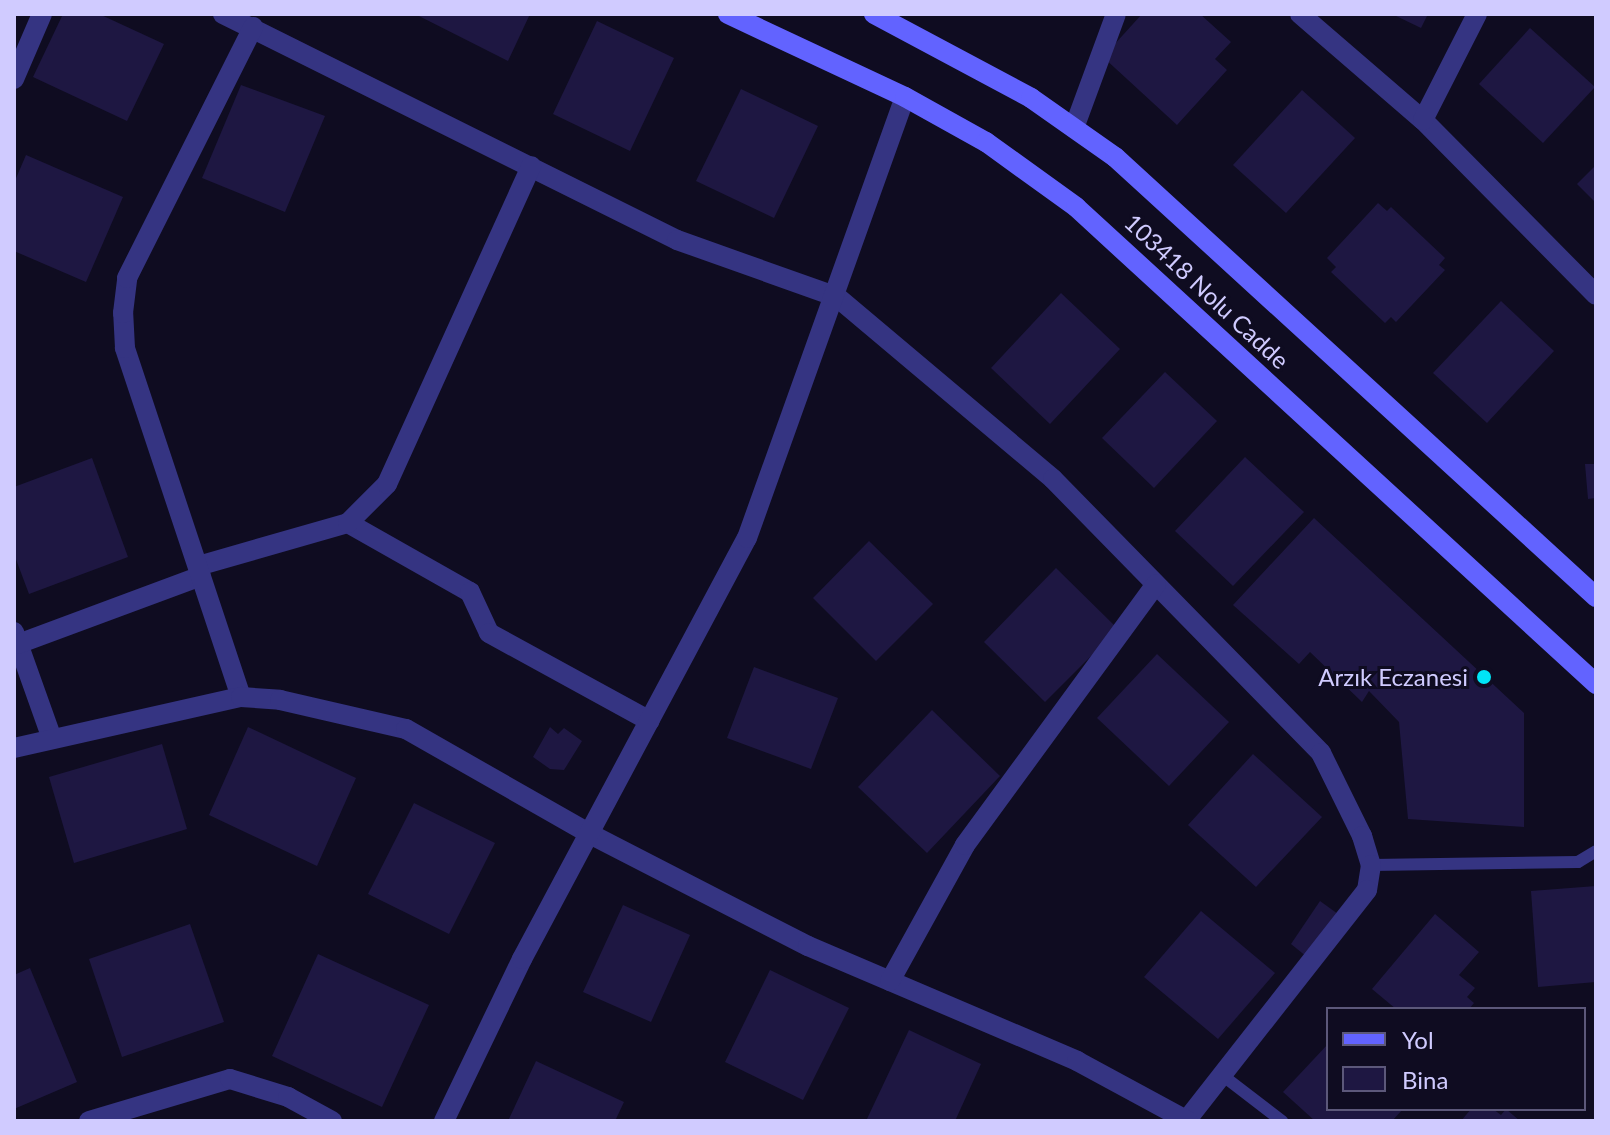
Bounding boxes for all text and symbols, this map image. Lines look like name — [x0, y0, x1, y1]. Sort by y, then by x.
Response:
street label: 103418 Nolu Cadde — [1119, 208, 1295, 374]
place label: Arzık Eczanesi — [1318, 663, 1468, 691]
marker: Arzık Eczanesi — [1475, 668, 1493, 686]
legend — [1326, 1007, 1586, 1111]
text: Yol — [1402, 1025, 1434, 1054]
text: Bina — [1402, 1065, 1448, 1094]

